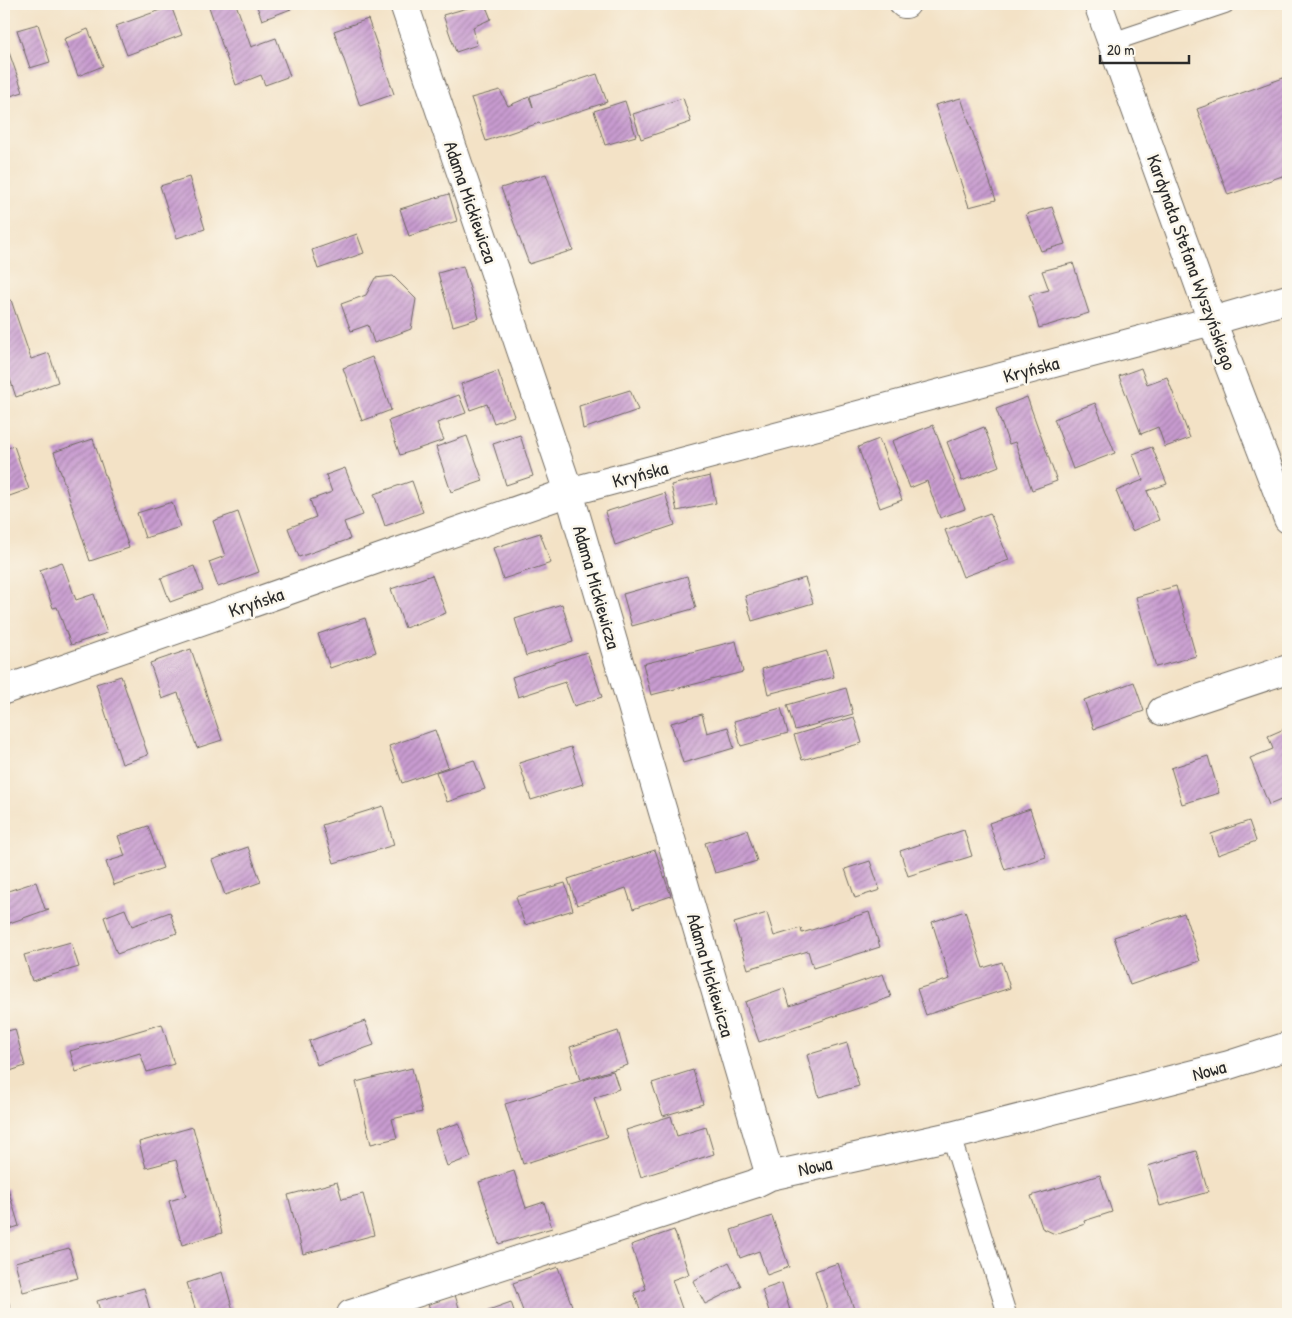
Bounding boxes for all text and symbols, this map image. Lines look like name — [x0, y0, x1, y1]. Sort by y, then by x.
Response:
scale bar — [1100, 32, 1188, 64]
text: 20 m — [1107, 39, 1134, 60]
street label: Adama Mickiewicza — [438, 137, 504, 267]
street label: Kardynała Stefana Wyszyńskiego — [1141, 151, 1243, 374]
street label: Kryńska — [1000, 349, 1062, 389]
street label: Kryńska — [609, 454, 671, 494]
street label: Adama Mickiewicza — [567, 522, 627, 652]
street label: Kryńska — [225, 580, 287, 623]
street label: Adama Mickiewicza — [681, 910, 741, 1040]
street label: Nowa — [1189, 1053, 1229, 1087]
street label: Nowa — [796, 1150, 835, 1182]

